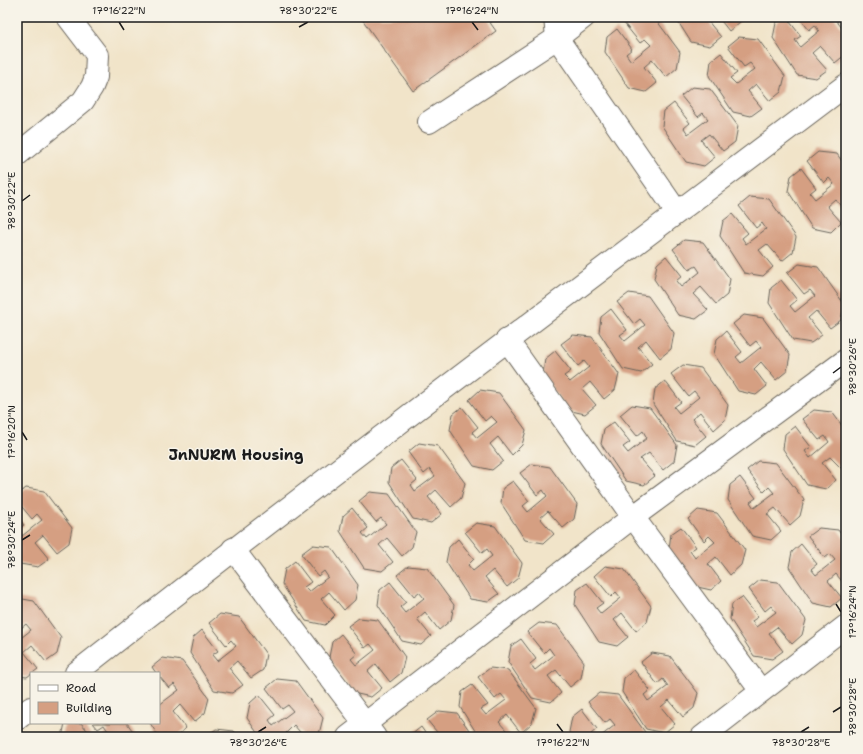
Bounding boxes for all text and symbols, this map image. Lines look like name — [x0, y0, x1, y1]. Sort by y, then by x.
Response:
text: 17°16'22"N — [92, 4, 146, 17]
text: 78°30'22"E — [279, 4, 337, 17]
text: 17°16'24"N — [445, 4, 499, 17]
text: 78°30'22"E — [5, 172, 18, 230]
text: 78°30'26"E — [846, 338, 859, 396]
text: 17°16'20"N — [5, 405, 18, 459]
district label: JnNURM Housing — [169, 445, 304, 465]
text: 78°30'24"E — [5, 511, 18, 569]
text: 17°16'24"N — [846, 585, 859, 639]
legend — [30, 672, 160, 724]
text: 78°30'28"E — [846, 678, 859, 736]
text: Road — [66, 680, 97, 696]
text: Building — [66, 700, 112, 716]
text: 78°30'26"E — [229, 736, 287, 749]
text: 17°16'22"N — [536, 736, 590, 749]
text: 78°30'28"E — [772, 736, 830, 749]

